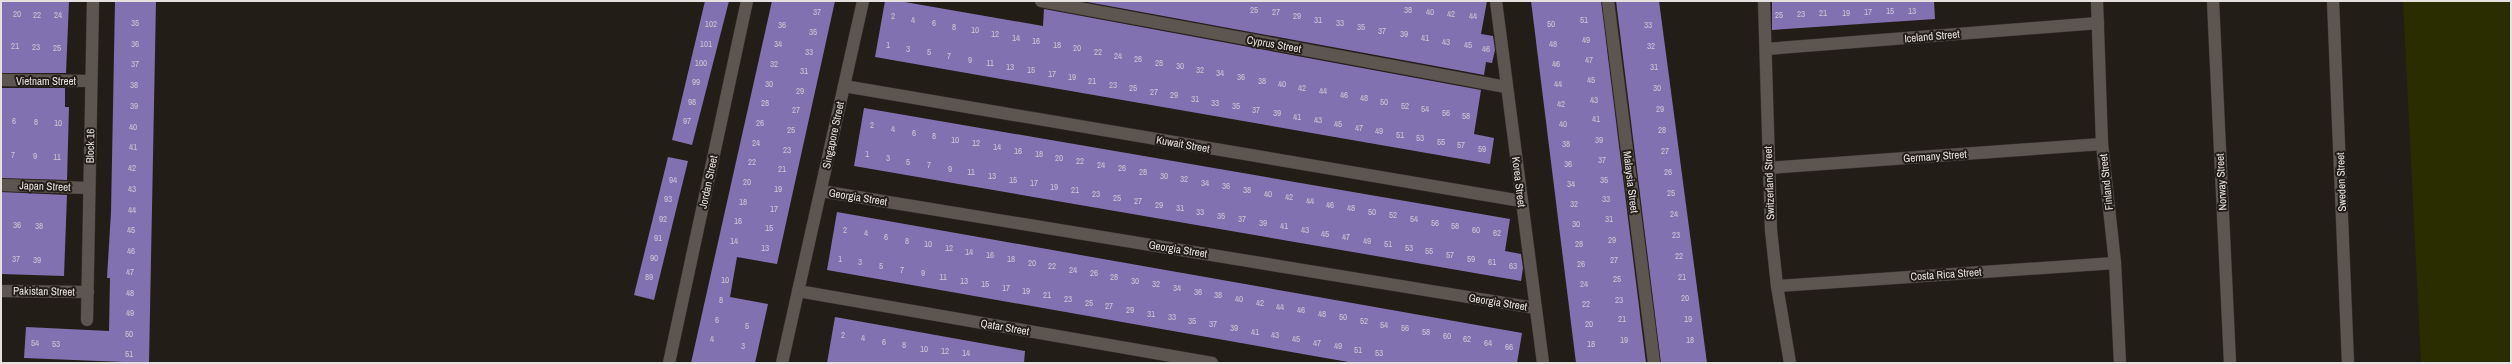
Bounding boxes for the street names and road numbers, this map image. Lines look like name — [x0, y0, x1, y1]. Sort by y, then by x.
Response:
street label: Iceland Street — [1904, 27, 1961, 45]
street label: Cyprus Street — [1246, 32, 1303, 56]
street label: Vietnam Street — [16, 74, 76, 88]
street label: Singapore Street — [819, 100, 847, 170]
street label: Block 16 — [83, 129, 97, 163]
street label: Kuwait Street — [1155, 132, 1211, 156]
street label: Switzerland Street — [1761, 145, 1777, 220]
street label: Germany Street — [1903, 147, 1968, 165]
street label: Malaysia Street — [1620, 150, 1642, 214]
street label: Sweden Street — [2333, 152, 2349, 212]
street label: Finland Street — [2096, 153, 2116, 211]
street label: Norway Street — [2212, 153, 2229, 211]
street label: Jordan Street — [696, 154, 721, 210]
street label: Korea Street — [1509, 156, 1529, 208]
street label: Japan Street — [19, 178, 71, 194]
street label: Georgia Street — [828, 185, 889, 209]
street label: Georgia Street — [1148, 237, 1209, 261]
street label: Costa Rica Street — [1910, 265, 1982, 283]
street label: Pakistan Street — [13, 283, 75, 299]
street label: Georgia Street — [1468, 290, 1529, 314]
street label: Qatar Street — [980, 316, 1031, 338]

